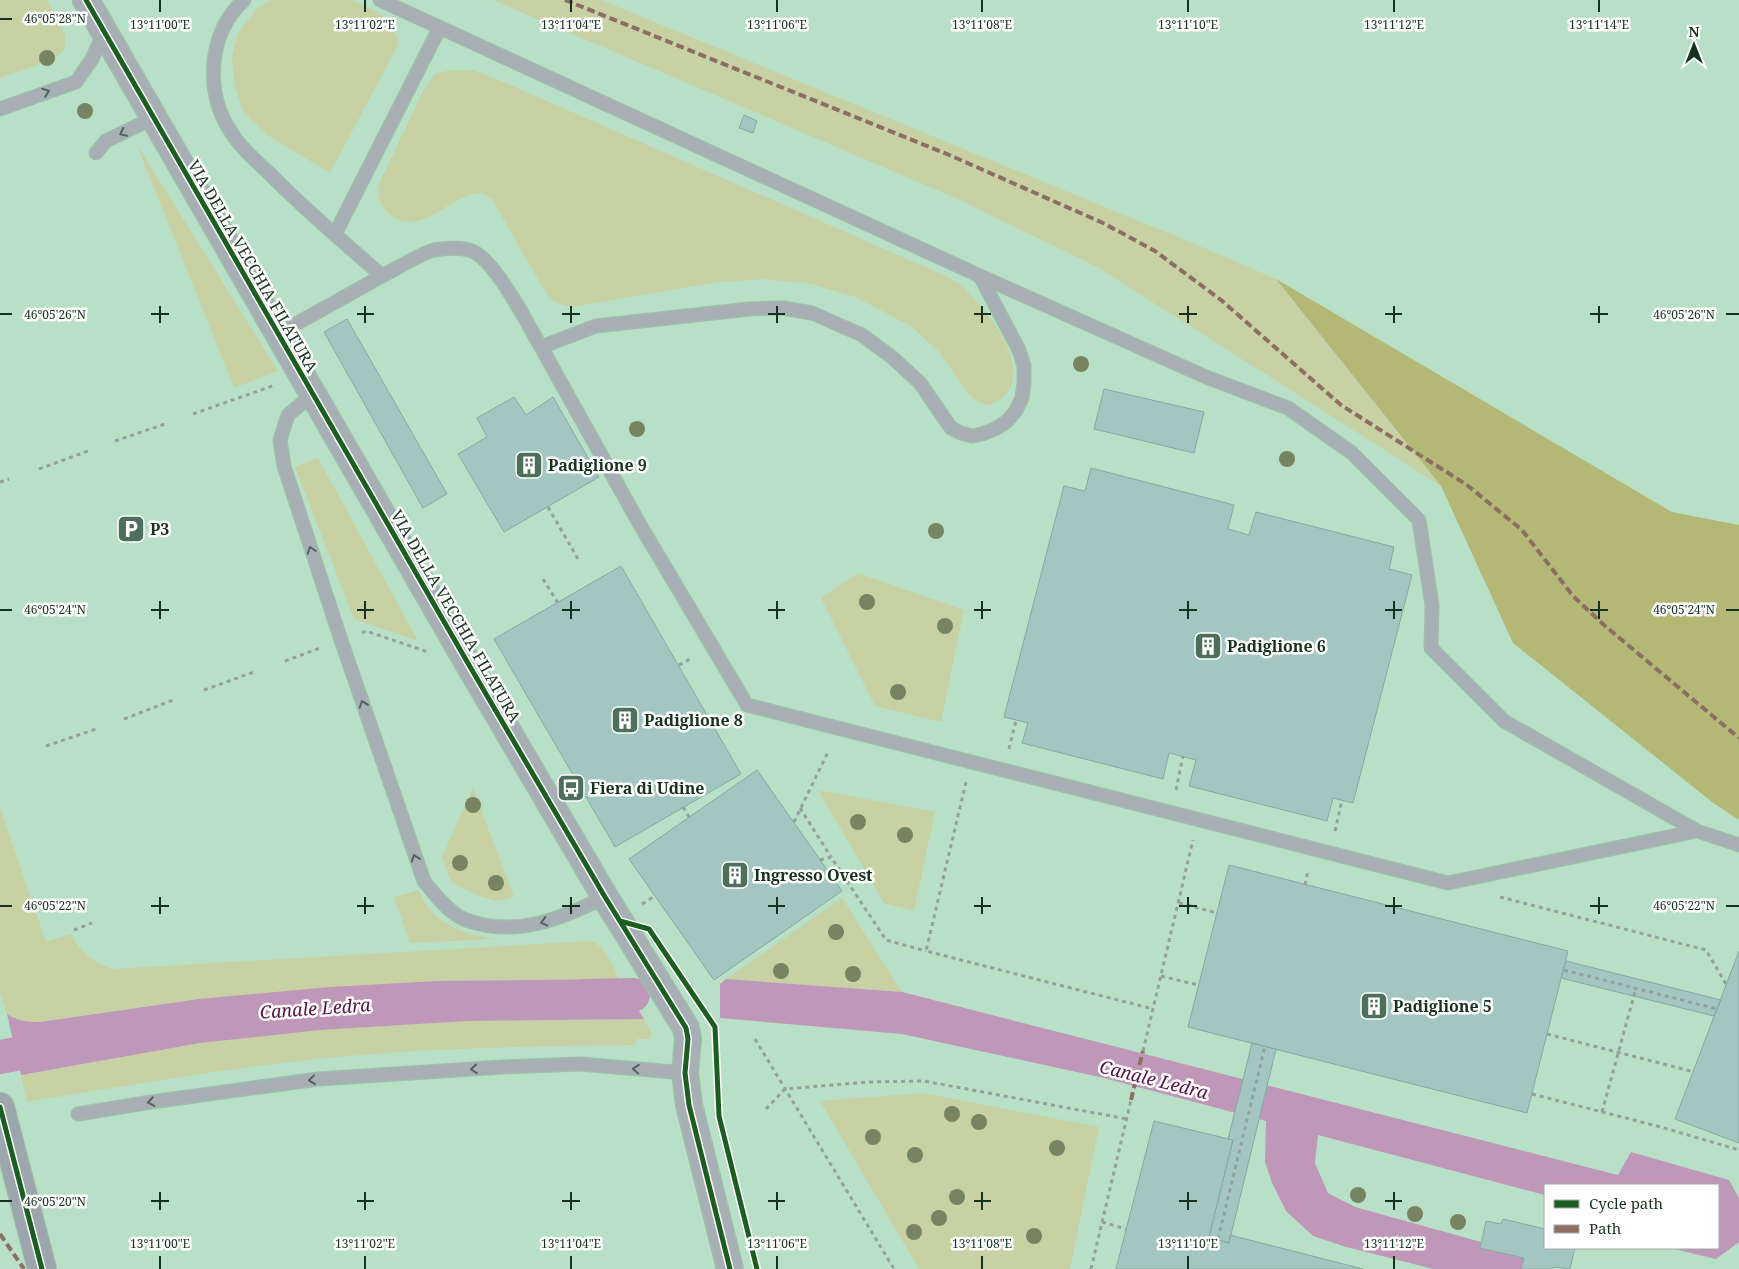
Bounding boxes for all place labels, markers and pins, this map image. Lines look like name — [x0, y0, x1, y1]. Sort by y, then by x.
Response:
building icon: Padiglione 9 — [514, 450, 544, 480]
place label: Padiglione 9 — [548, 454, 647, 476]
parking icon: P3 — [116, 514, 146, 544]
place label: P3 — [150, 518, 169, 540]
building icon: Padiglione 6 — [1193, 631, 1223, 661]
place label: Padiglione 6 — [1227, 635, 1326, 657]
building icon: Padiglione 8 — [610, 705, 640, 735]
place label: Padiglione 8 — [644, 709, 743, 731]
bus stop icon: Fiera di Udine — [556, 773, 586, 803]
place label: Fiera di Udine — [590, 777, 705, 799]
building icon: Ingresso Ovest — [720, 860, 750, 890]
place label: Ingresso Ovest — [754, 864, 873, 886]
building icon: Padiglione 5 — [1359, 991, 1389, 1021]
place label: Padiglione 5 — [1393, 995, 1492, 1017]

